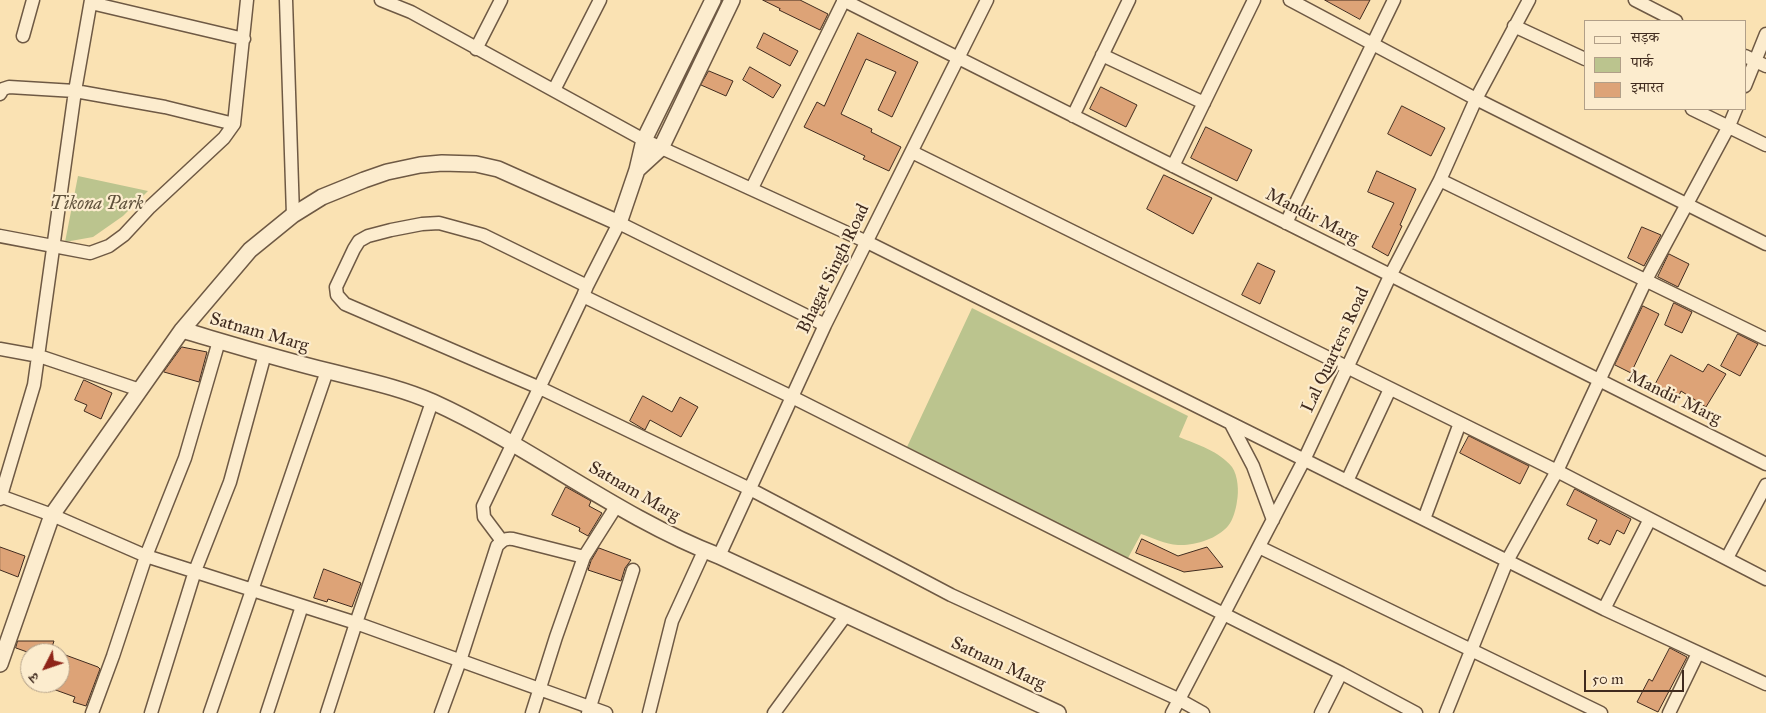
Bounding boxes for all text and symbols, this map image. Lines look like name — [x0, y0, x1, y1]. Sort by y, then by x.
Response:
legend — [1584, 20, 1746, 110]
text: सड़क — [1631, 28, 1659, 46]
text: पार्क — [1631, 53, 1653, 71]
text: इमारत — [1631, 78, 1664, 96]
street label: Mandir Marg — [1262, 184, 1362, 250]
park label: Tikona Park — [51, 194, 143, 216]
street label: Bhagat Singh Road — [793, 201, 875, 337]
street label: Lal Quarters Road — [1298, 284, 1374, 416]
street label: Satnam Marg — [207, 309, 311, 357]
street label: Mandir Marg — [1624, 366, 1724, 430]
street label: Satnam Marg — [584, 457, 684, 527]
street label: Satnam Marg — [947, 633, 1049, 695]
north arrow — [20, 643, 70, 693]
scale bar — [1586, 660, 1686, 692]
text: उ — [25, 669, 43, 686]
text: 50 m — [1592, 670, 1624, 688]

